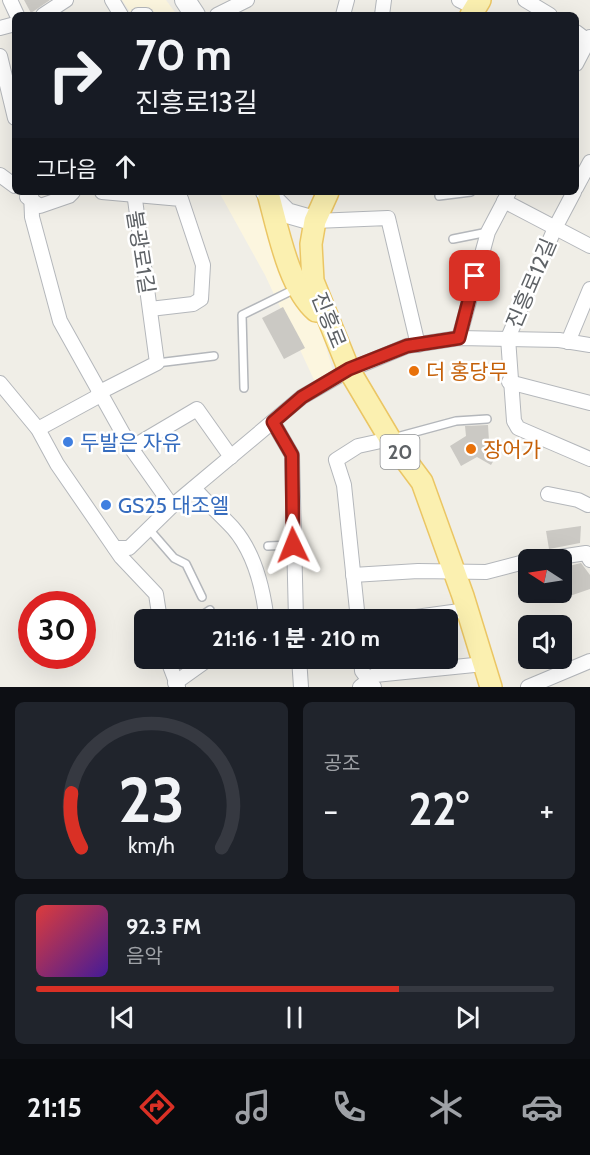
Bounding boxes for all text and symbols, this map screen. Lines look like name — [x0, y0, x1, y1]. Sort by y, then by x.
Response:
text: 70 m — [135, 29, 232, 81]
icon: right — [36, 36, 114, 114]
text: 진흥로13길 — [135, 86, 258, 119]
icon: ahead — [109, 150, 142, 183]
text: 그다음 — [36, 156, 97, 183]
street label: 불광로1길 — [122, 208, 160, 296]
street label: 진흥로12길 — [501, 234, 561, 332]
pin — [449, 250, 500, 301]
icon: arrive — [458, 259, 491, 292]
street label: 진흥로 — [307, 288, 351, 352]
place label: 더 홍당무 — [426, 359, 508, 384]
marker: 더 홍당무 — [407, 364, 421, 378]
place label: 두발은 자유 — [80, 430, 181, 455]
marker: 두발은 자유 — [61, 435, 75, 449]
road number: 20 — [380, 435, 420, 469]
place label: 장어가 — [483, 437, 541, 462]
marker: 장어가 — [464, 442, 478, 456]
place label: GS25 대조엘 — [118, 493, 229, 518]
marker: GS25 대조엘 — [99, 498, 113, 512]
position arrow — [261, 513, 325, 577]
north arrow — [518, 549, 572, 603]
map controls — [518, 549, 572, 669]
speed limit sign: 30 — [18, 591, 96, 669]
button: sound — [518, 615, 572, 669]
text: 21:16 · 1 분 · 210 m — [212, 625, 380, 652]
text: 공조 — [324, 751, 360, 775]
text: 23 — [118, 762, 185, 838]
text: 22° — [408, 782, 469, 836]
text: − — [324, 790, 338, 830]
text: + — [539, 790, 554, 830]
text: km/h — [128, 832, 175, 858]
text: 92.3 FM — [126, 913, 201, 940]
text: 음악 — [126, 944, 163, 968]
icon: previous — [106, 1001, 139, 1034]
icon: pause — [278, 1001, 311, 1034]
icon: next — [451, 1001, 484, 1034]
icon: directions — [136, 1086, 178, 1128]
icon: music — [232, 1086, 274, 1128]
icon: phone — [328, 1086, 370, 1128]
icon: climate — [425, 1086, 467, 1128]
icon: car — [521, 1086, 563, 1128]
text: 21:15 — [27, 1091, 82, 1124]

